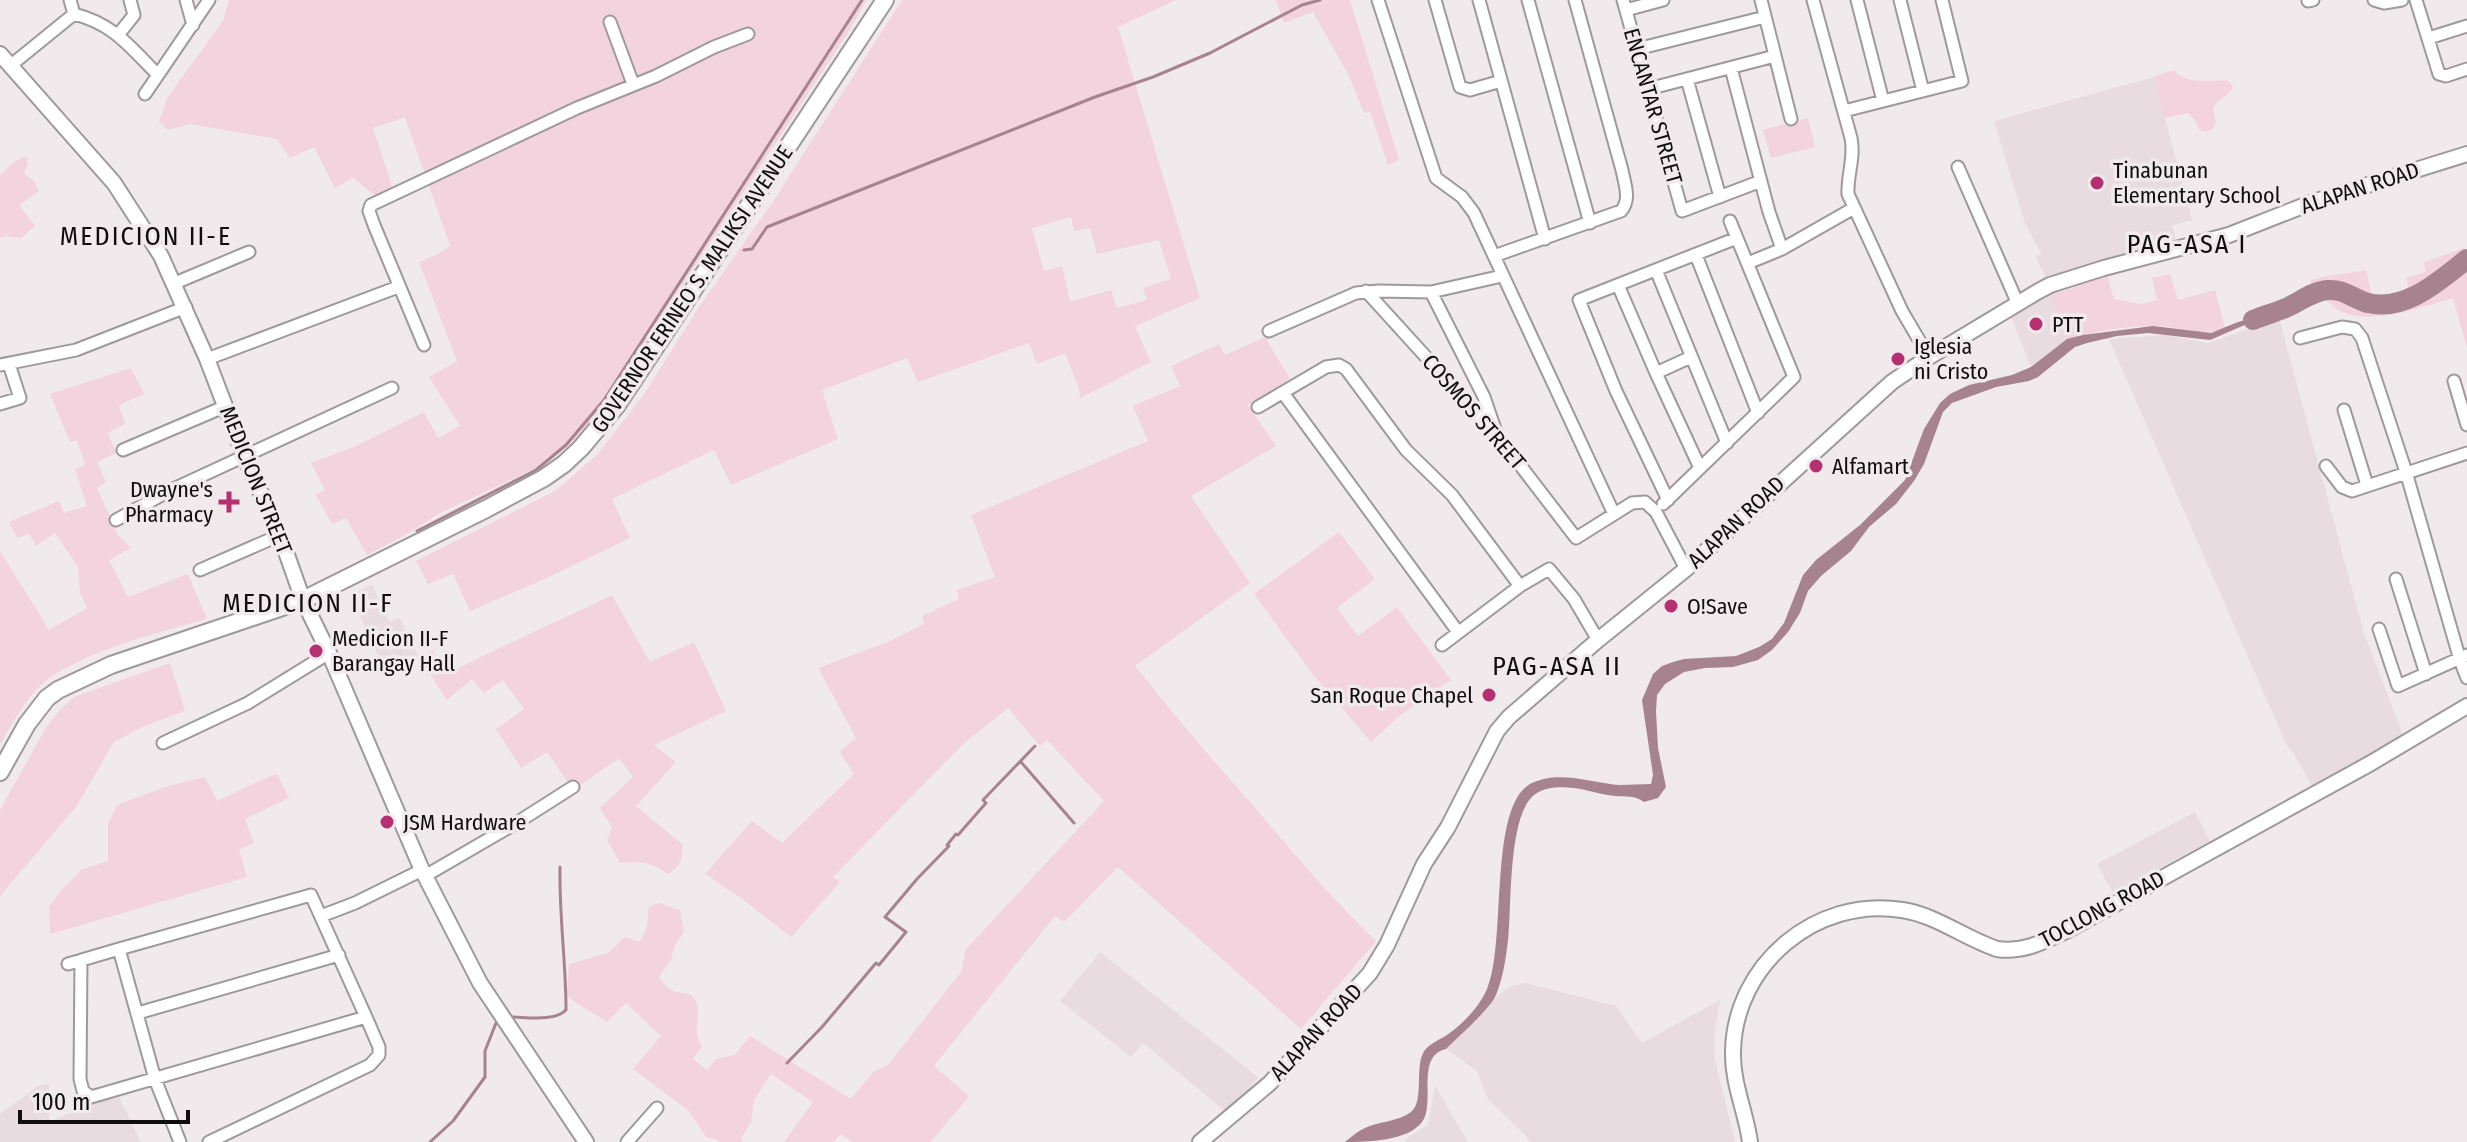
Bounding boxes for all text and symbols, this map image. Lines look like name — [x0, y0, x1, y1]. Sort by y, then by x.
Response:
street label: ENCANTAR STREET — [1618, 25, 1688, 188]
street label: GOVERNOR ERINEO S. MALIKSI AVENUE — [586, 140, 798, 438]
street label: ALAPAN ROAD — [2297, 156, 2423, 220]
place label: Tinabunan Elementary School — [2113, 157, 2281, 209]
marker: Tinabunan Elementary School — [2088, 174, 2106, 192]
district label: MEDICION II-E — [60, 221, 232, 252]
district label: PAG-ASA I — [2127, 229, 2247, 260]
place label: PTT — [2052, 311, 2084, 338]
marker: PTT — [2027, 315, 2045, 333]
place label: Iglesia ni Cristo — [1914, 333, 1988, 385]
street label: COSMOS STREET — [1417, 349, 1532, 476]
marker: Iglesia ni Cristo — [1889, 350, 1907, 368]
street label: MEDICION STREET — [214, 402, 298, 559]
place label: Alfamart — [1832, 453, 1910, 480]
marker: Alfamart — [1807, 457, 1825, 475]
street label: ALAPAN ROAD — [1682, 470, 1790, 574]
place label: Dwayne's Pharmacy — [125, 476, 213, 528]
marker: Dwayne's Pharmacy — [220, 493, 238, 511]
district label: MEDICION II-F — [222, 588, 394, 619]
place label: O!Save — [1687, 593, 1748, 620]
marker: O!Save — [1662, 597, 1680, 615]
place label: Medicion II-F Barangay Hall — [332, 625, 455, 677]
marker: Medicion II-F Barangay Hall — [307, 642, 325, 660]
district label: PAG-ASA II — [1492, 651, 1622, 682]
place label: San Roque Chapel — [1310, 682, 1473, 709]
marker: San Roque Chapel — [1480, 686, 1498, 704]
place label: JSM Hardware — [403, 809, 526, 836]
marker: JSM Hardware — [378, 813, 396, 831]
street label: TOCLONG ROAD — [2035, 865, 2169, 953]
street label: ALAPAN ROAD — [1264, 978, 1368, 1086]
scale bar — [20, 1074, 188, 1124]
text: 100 m — [32, 1088, 90, 1116]

